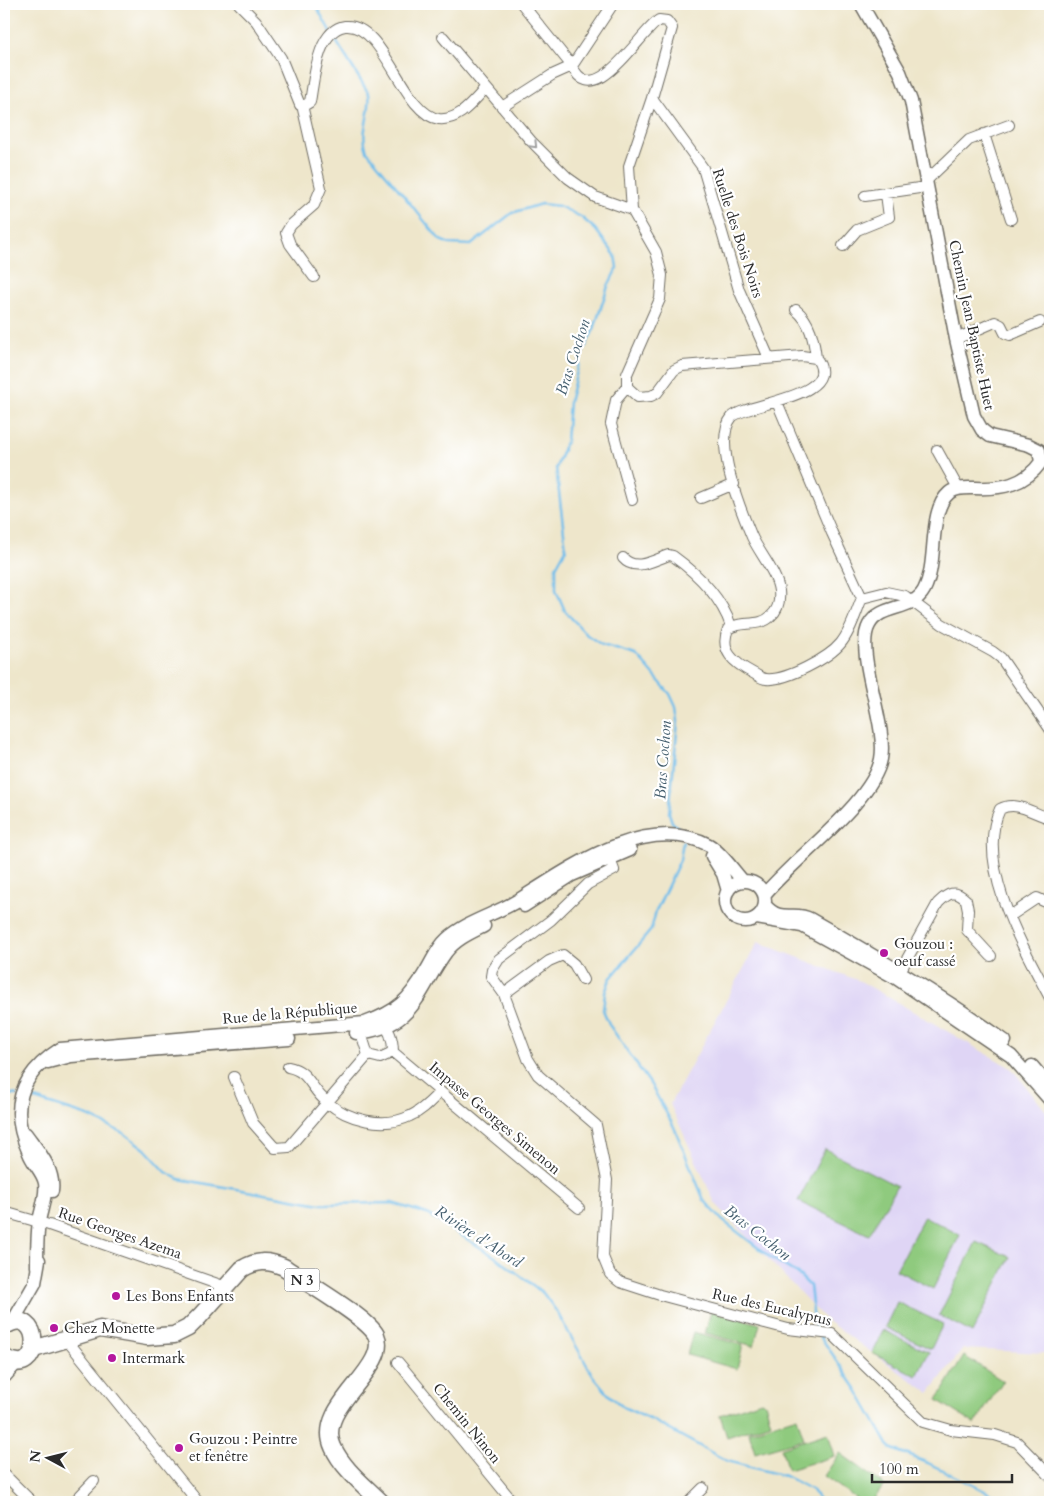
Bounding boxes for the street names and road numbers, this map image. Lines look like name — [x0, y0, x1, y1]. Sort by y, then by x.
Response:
street label: Ruelle des Bois Noirs — [708, 166, 768, 300]
street label: Chemin Jean Baptiste Huet — [944, 238, 1000, 412]
street label: Rue de la République — [222, 997, 358, 1029]
street label: Impasse Georges Simenon — [425, 1057, 565, 1179]
street label: Rue Georges Azema — [56, 1202, 185, 1264]
road number: N 3 — [284, 1268, 320, 1292]
street label: Rue des Eucalyptus — [710, 1284, 834, 1330]
street label: Chemin Ninon — [428, 1379, 506, 1468]

